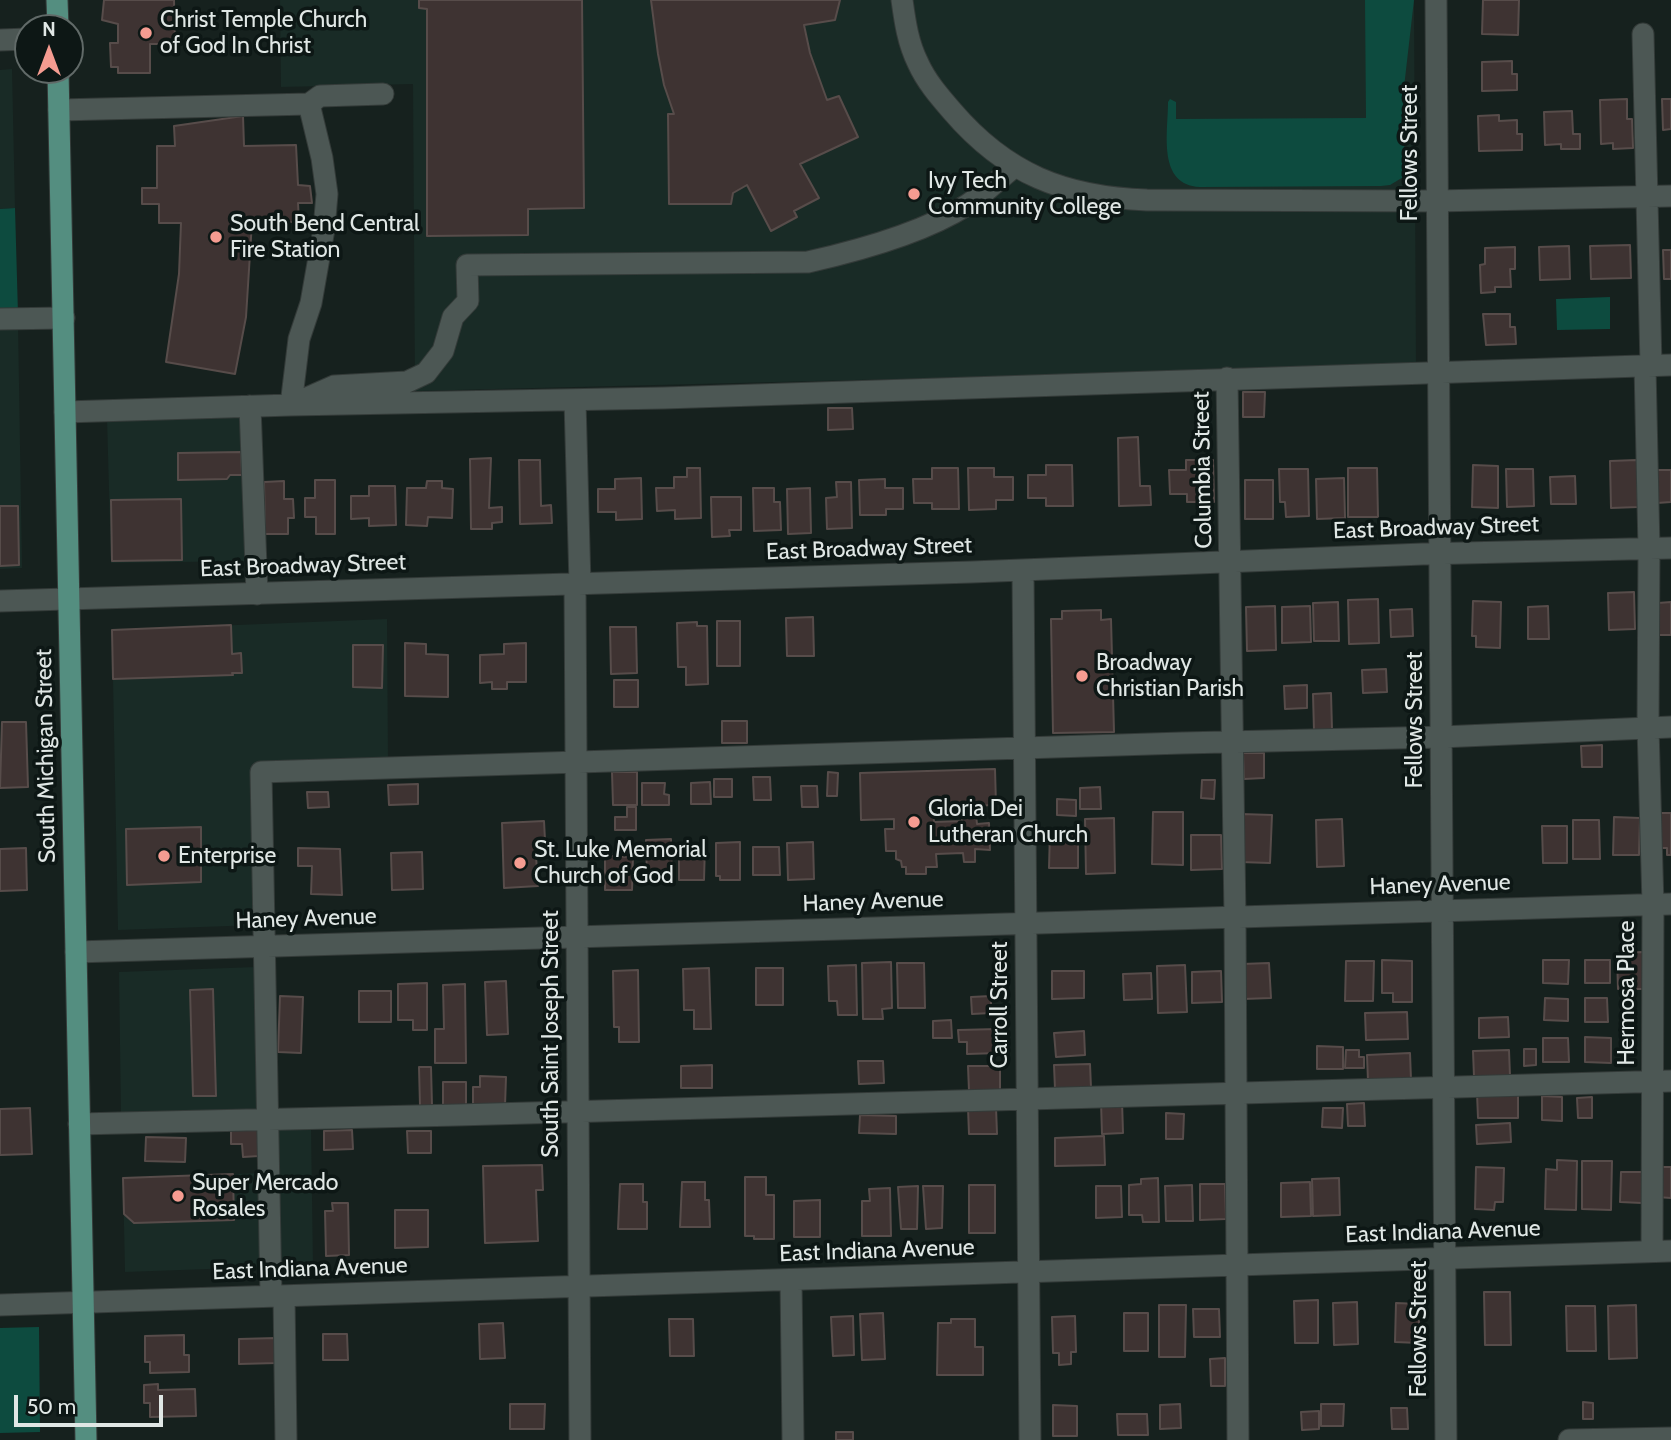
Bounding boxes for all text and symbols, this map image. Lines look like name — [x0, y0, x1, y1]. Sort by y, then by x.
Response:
place label: Christ Temple Church of God In Christ — [160, 6, 367, 60]
north arrow — [14, 14, 84, 84]
text: N — [42, 18, 56, 41]
marker: Christ Temple Church of God In Christ — [138, 25, 154, 41]
street label: Fellows Street — [1396, 85, 1424, 221]
place label: Ivy Tech Community College — [928, 167, 1121, 221]
marker: Ivy Tech Community College — [906, 186, 922, 202]
place label: South Bend Central Fire Station — [230, 210, 419, 264]
marker: South Bend Central Fire Station — [208, 229, 224, 245]
street label: Columbia Street — [1188, 391, 1218, 549]
street label: East Broadway Street — [1332, 511, 1540, 545]
street label: East Broadway Street — [765, 532, 973, 566]
street label: East Broadway Street — [199, 549, 407, 583]
street label: South Michigan Street — [30, 649, 62, 863]
place label: Broadway Christian Parish — [1096, 649, 1244, 703]
street label: Fellows Street — [1401, 652, 1429, 788]
marker: Broadway Christian Parish — [1074, 668, 1090, 684]
place label: Gloria Dei Lutheran Church — [928, 795, 1088, 849]
marker: Gloria Dei Lutheran Church — [906, 814, 922, 830]
place label: St. Luke Memorial Church of God — [534, 836, 707, 890]
place label: Enterprise — [178, 842, 276, 870]
marker: Enterprise — [156, 848, 172, 864]
marker: St. Luke Memorial Church of God — [512, 855, 528, 871]
street label: Haney Avenue — [1369, 869, 1511, 901]
street label: Haney Avenue — [802, 886, 944, 918]
street label: Haney Avenue — [235, 903, 377, 935]
street label: South Saint Joseph Street — [537, 910, 565, 1158]
street label: Hermosa Place — [1613, 920, 1641, 1066]
street label: Carroll Street — [986, 941, 1014, 1069]
place label: Super Mercado Rosales — [192, 1169, 338, 1223]
marker: Super Mercado Rosales — [170, 1188, 186, 1204]
street label: East Indiana Avenue — [1345, 1215, 1541, 1249]
street label: East Indiana Avenue — [779, 1234, 975, 1268]
street label: East Indiana Avenue — [212, 1252, 408, 1286]
street label: Fellows Street — [1405, 1261, 1433, 1397]
scale bar — [18, 1380, 166, 1424]
text: 50 m — [27, 1394, 76, 1419]

